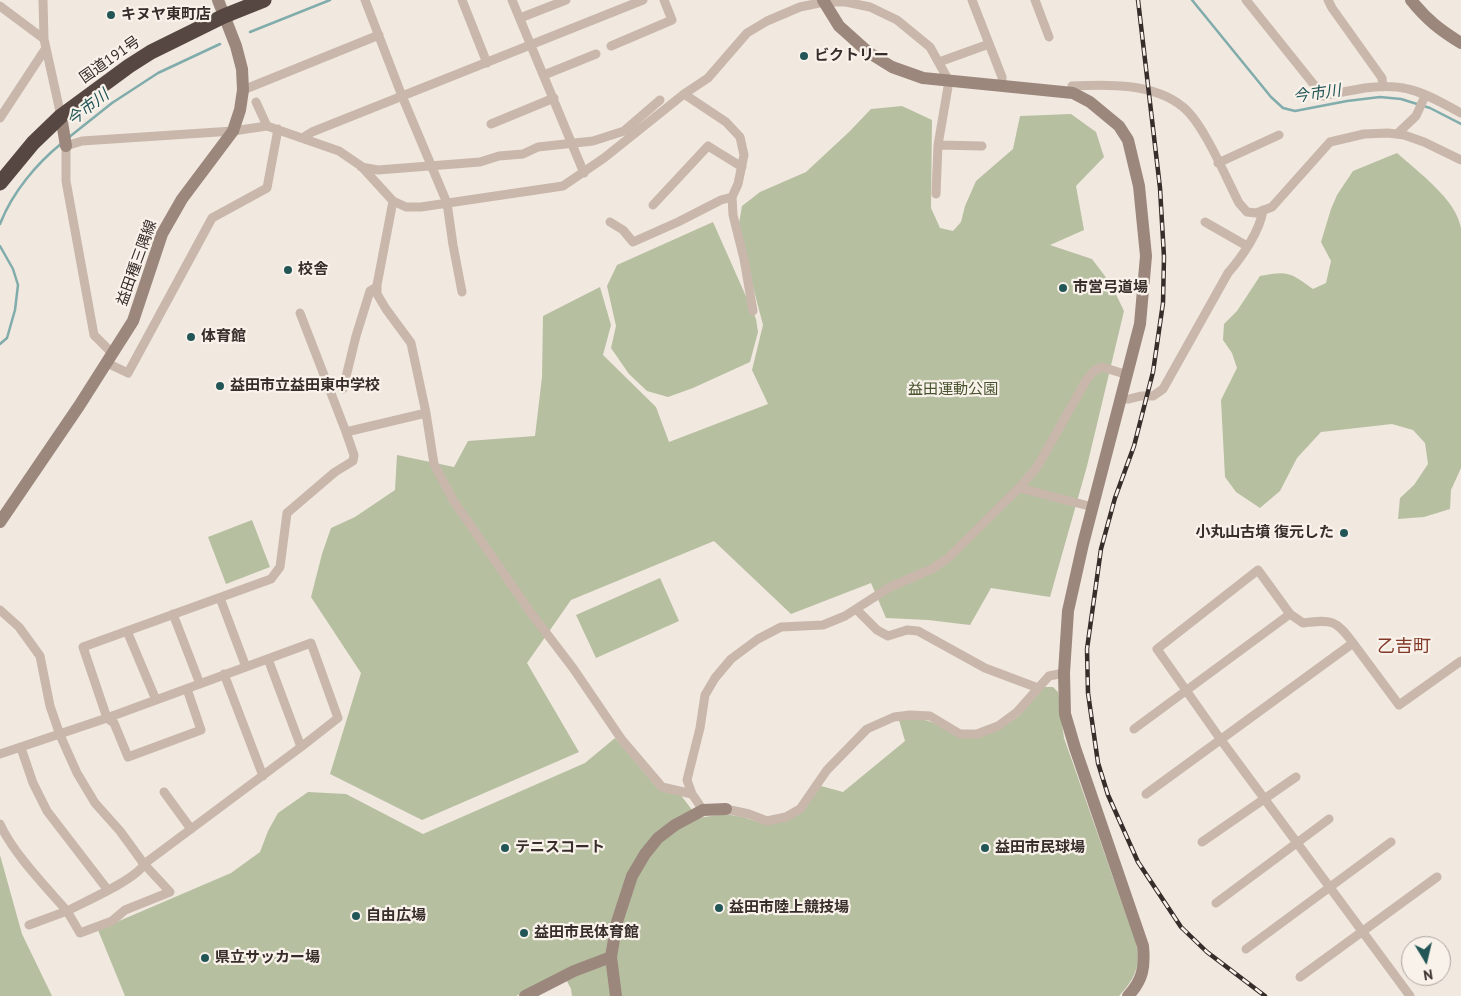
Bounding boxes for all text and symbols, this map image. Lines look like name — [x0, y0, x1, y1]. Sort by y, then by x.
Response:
place label: キヌヤ東町店 — [121, 6, 211, 24]
marker: キヌヤ東町店 — [105, 9, 117, 21]
street label: 国道191号 — [76, 33, 144, 87]
place label: ビクトリー — [814, 47, 889, 65]
marker: ビクトリー — [798, 50, 810, 62]
water label: 今市川 — [1292, 81, 1342, 107]
water label: 今市川 — [63, 86, 113, 130]
street label: 益田種三隅線 — [113, 218, 161, 308]
place label: 校舎 — [298, 261, 328, 279]
marker: 校舎 — [282, 264, 294, 276]
place label: 市営弓道場 — [1073, 279, 1148, 297]
marker: 市営弓道場 — [1057, 282, 1069, 294]
place label: 体育館 — [201, 328, 246, 346]
marker: 体育館 — [185, 331, 197, 343]
place label: 益田市立益田東中学校 — [230, 377, 380, 395]
marker: 益田市立益田東中学校 — [214, 380, 226, 392]
park label: 益田運動公園 — [908, 381, 998, 399]
place label: 小丸山古墳 復元した — [1195, 524, 1334, 542]
marker: 小丸山古墳 復元した — [1338, 527, 1350, 539]
district label: 乙吉町 — [1377, 636, 1431, 658]
place label: テニスコート — [515, 839, 605, 857]
place label: 益田市民球場 — [995, 839, 1085, 857]
marker: テニスコート — [499, 842, 511, 854]
marker: 益田市民球場 — [979, 842, 991, 854]
place label: 益田市陸上競技場 — [729, 899, 849, 917]
marker: 益田市陸上競技場 — [713, 902, 725, 914]
place label: 自由広場 — [366, 907, 426, 925]
marker: 自由広場 — [350, 910, 362, 922]
place label: 益田市民体育館 — [534, 924, 639, 942]
marker: 益田市民体育館 — [518, 927, 530, 939]
north arrow — [1401, 936, 1451, 986]
place label: 県立サッカー場 — [215, 949, 320, 967]
marker: 県立サッカー場 — [199, 952, 211, 964]
text: N — [1422, 965, 1434, 984]

